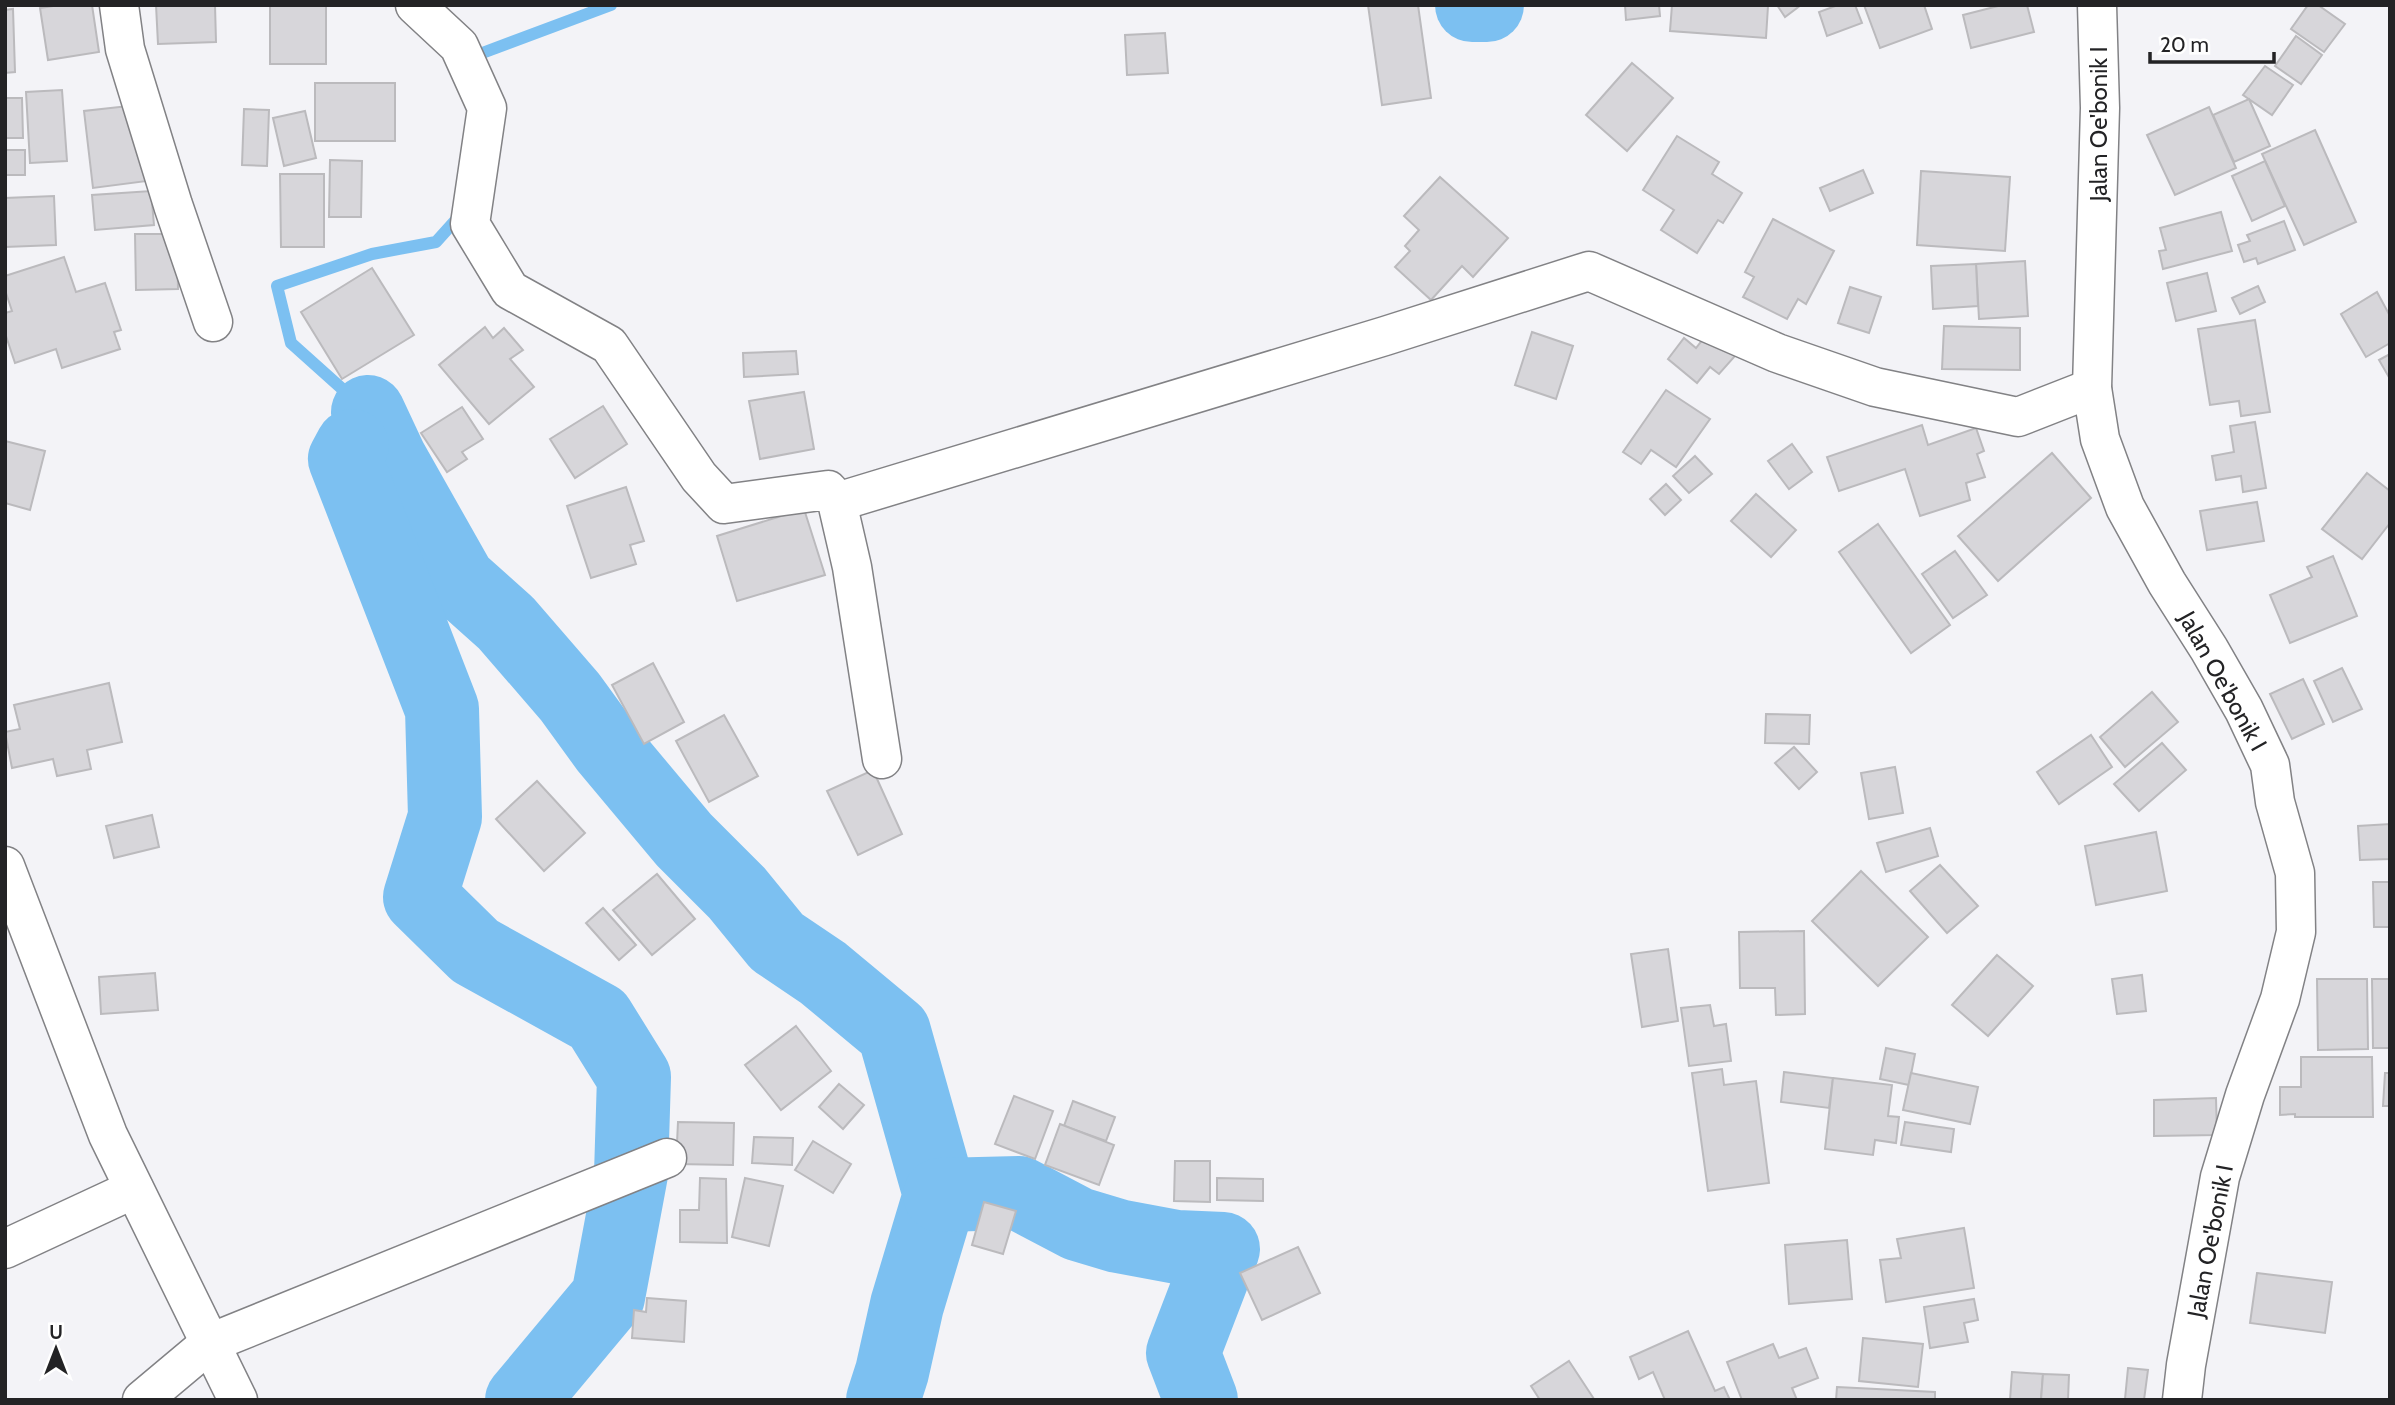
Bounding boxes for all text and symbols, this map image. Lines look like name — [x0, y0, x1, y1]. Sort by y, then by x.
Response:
scale bar — [2150, 21, 2274, 65]
text: 20 m — [2160, 32, 2209, 57]
street label: Jalan Oe'bonik I — [2084, 46, 2113, 203]
street label: Jalan Oe'bonik I — [2172, 605, 2273, 756]
street label: Jalan Oe'bonik I — [2181, 1162, 2239, 1321]
north arrow — [21, 1314, 91, 1384]
text: U — [49, 1321, 63, 1344]

